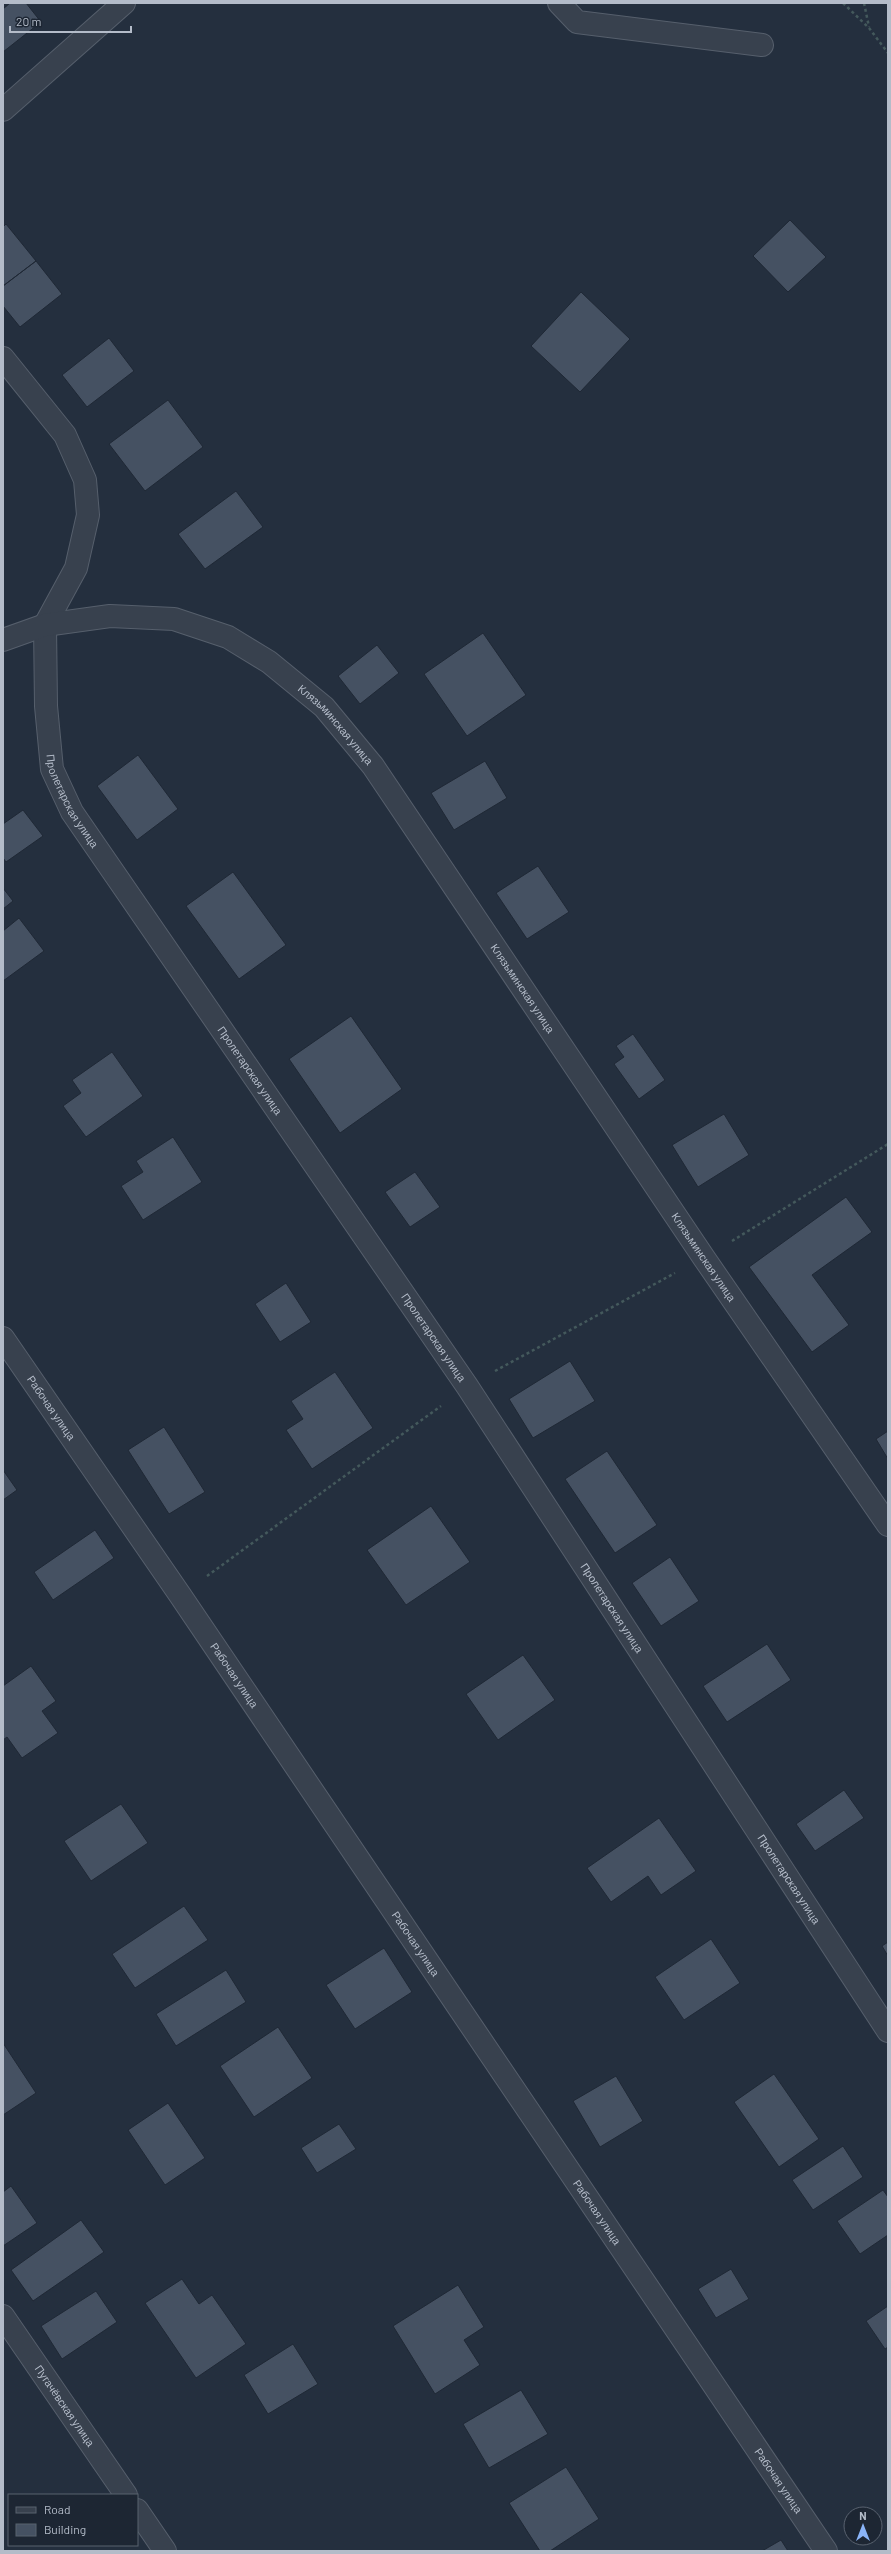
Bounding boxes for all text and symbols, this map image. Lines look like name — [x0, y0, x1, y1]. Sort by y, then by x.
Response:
scale bar — [10, 8, 131, 34]
text: 20 m — [16, 14, 42, 28]
street label: Клязьминская улица — [296, 682, 377, 768]
street label: Пролетарская улица — [45, 753, 102, 851]
street label: Клязьминская улица — [488, 941, 558, 1036]
street label: Пролетарская улица — [215, 1024, 286, 1118]
street label: Клязьминская улица — [669, 1210, 739, 1304]
street label: Пролетарская улица — [399, 1290, 469, 1385]
street label: Рабочая улица — [25, 1373, 79, 1443]
street label: Пролетарская улица — [578, 1560, 647, 1656]
street label: Рабочая улица — [208, 1640, 262, 1711]
street label: Пролетарская улица — [755, 1832, 824, 1927]
street label: Рабочая улица — [390, 1909, 443, 1979]
street label: Рабочая улица — [571, 2177, 625, 2248]
street label: Пугачёвская улица — [33, 2362, 98, 2449]
street label: Рабочая улица — [752, 2445, 806, 2516]
legend — [8, 2494, 138, 2546]
text: Road — [44, 2502, 71, 2516]
north arrow — [843, 2506, 883, 2546]
text: N — [859, 2509, 867, 2522]
text: Building — [44, 2522, 86, 2536]

